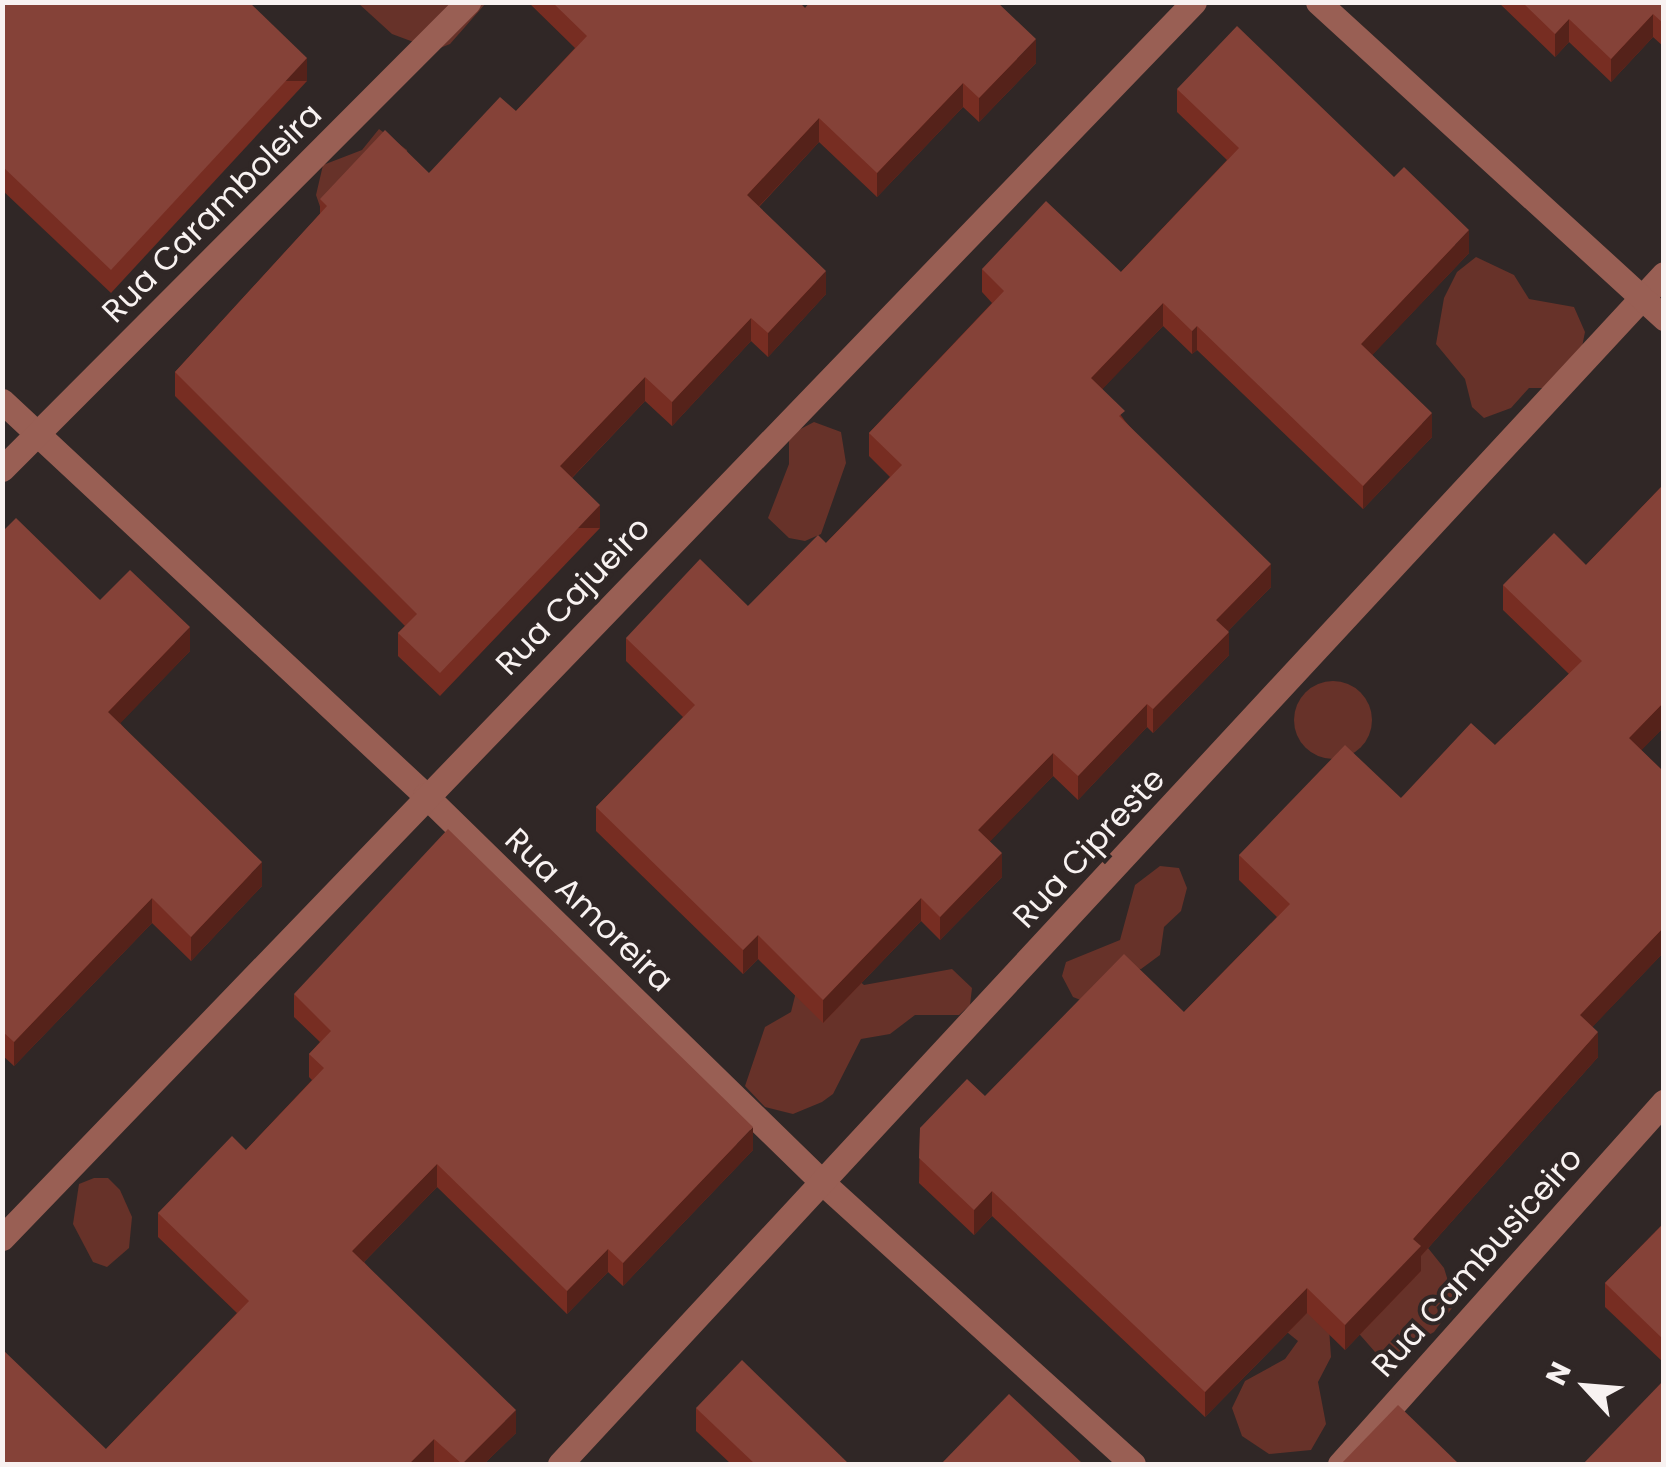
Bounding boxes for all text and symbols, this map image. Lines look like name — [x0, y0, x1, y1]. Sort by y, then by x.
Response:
street label: Rua Caramboleira — [94, 95, 330, 331]
street label: Rua Cajueiro — [488, 509, 658, 683]
street label: Rua Cipreste — [1005, 760, 1173, 936]
street label: Rua Amoreira — [497, 820, 681, 1000]
street label: Rua Cambusiceiro — [1364, 1139, 1590, 1385]
north arrow — [1536, 1337, 1636, 1437]
text: N — [1536, 1356, 1581, 1392]

